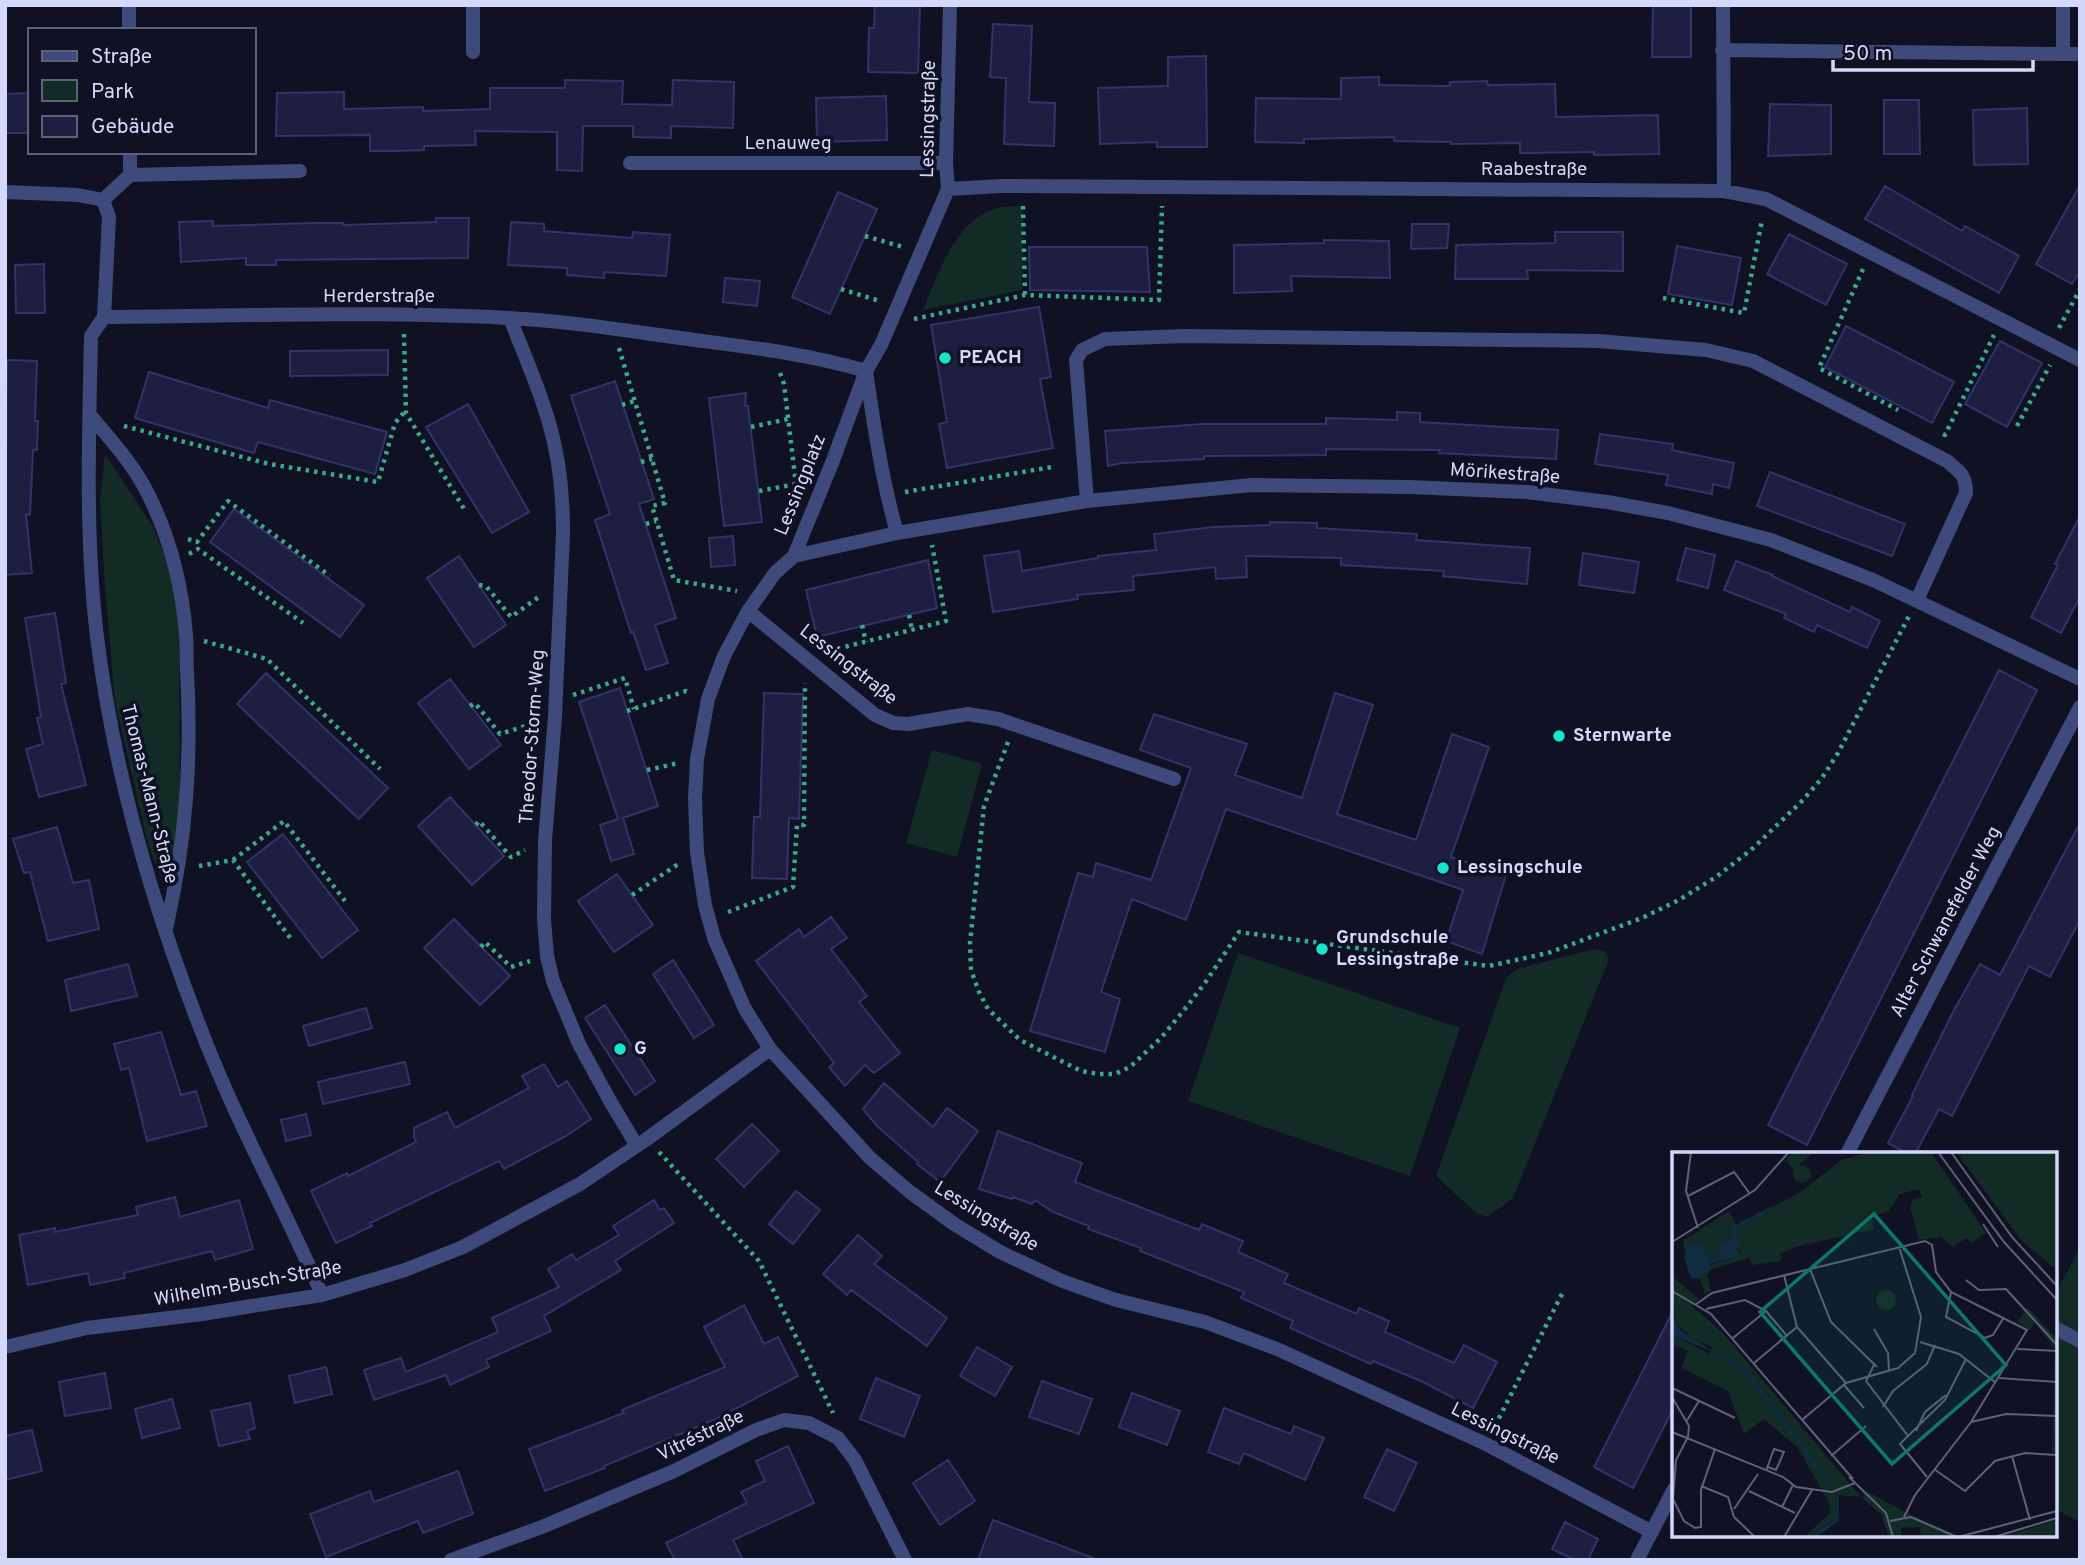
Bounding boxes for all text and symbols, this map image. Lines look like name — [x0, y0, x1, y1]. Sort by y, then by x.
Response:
legend — [28, 28, 256, 154]
scale bar — [1833, 28, 2032, 72]
text: 50 m — [1843, 41, 1892, 68]
text: Straße — [91, 44, 152, 71]
street label: Lessingstraße — [916, 60, 942, 178]
text: Park — [91, 79, 134, 106]
text: Gebäude — [91, 114, 174, 141]
street label: Lenauweg — [744, 132, 832, 156]
street label: Raabestraße — [1481, 158, 1587, 182]
street label: Herderstraße — [323, 285, 435, 309]
place label: PEACH — [959, 346, 1022, 370]
marker: PEACH — [937, 350, 953, 366]
street label: Lessingplatz — [770, 431, 832, 539]
street label: Mörikestraße — [1449, 458, 1561, 490]
street label: Lessingstraße — [794, 619, 902, 711]
street label: Theodor-Storm-Weg — [515, 649, 551, 825]
street label: Thomas-Mann-Straße — [115, 702, 183, 886]
place label: Sternwarte — [1573, 724, 1672, 748]
marker: Sternwarte — [1551, 728, 1567, 744]
street label: Alter Schwanefelder Weg — [1885, 822, 2007, 1022]
place label: Lessingschule — [1457, 856, 1583, 880]
marker: Lessingschule — [1435, 860, 1451, 876]
place label: Grundschule Lessingstraße — [1336, 926, 1459, 972]
marker: Grundschule Lessingstraße — [1314, 941, 1330, 957]
place label: G — [634, 1037, 647, 1061]
marker: G — [612, 1041, 628, 1057]
inset map — [1672, 1152, 2057, 1537]
street label: Lessingstraße — [929, 1176, 1043, 1258]
street label: Wilhelm-Busch-Straße — [152, 1256, 344, 1312]
street label: Lessingstraße — [1447, 1397, 1563, 1471]
street label: Vitréstraße — [654, 1405, 748, 1467]

